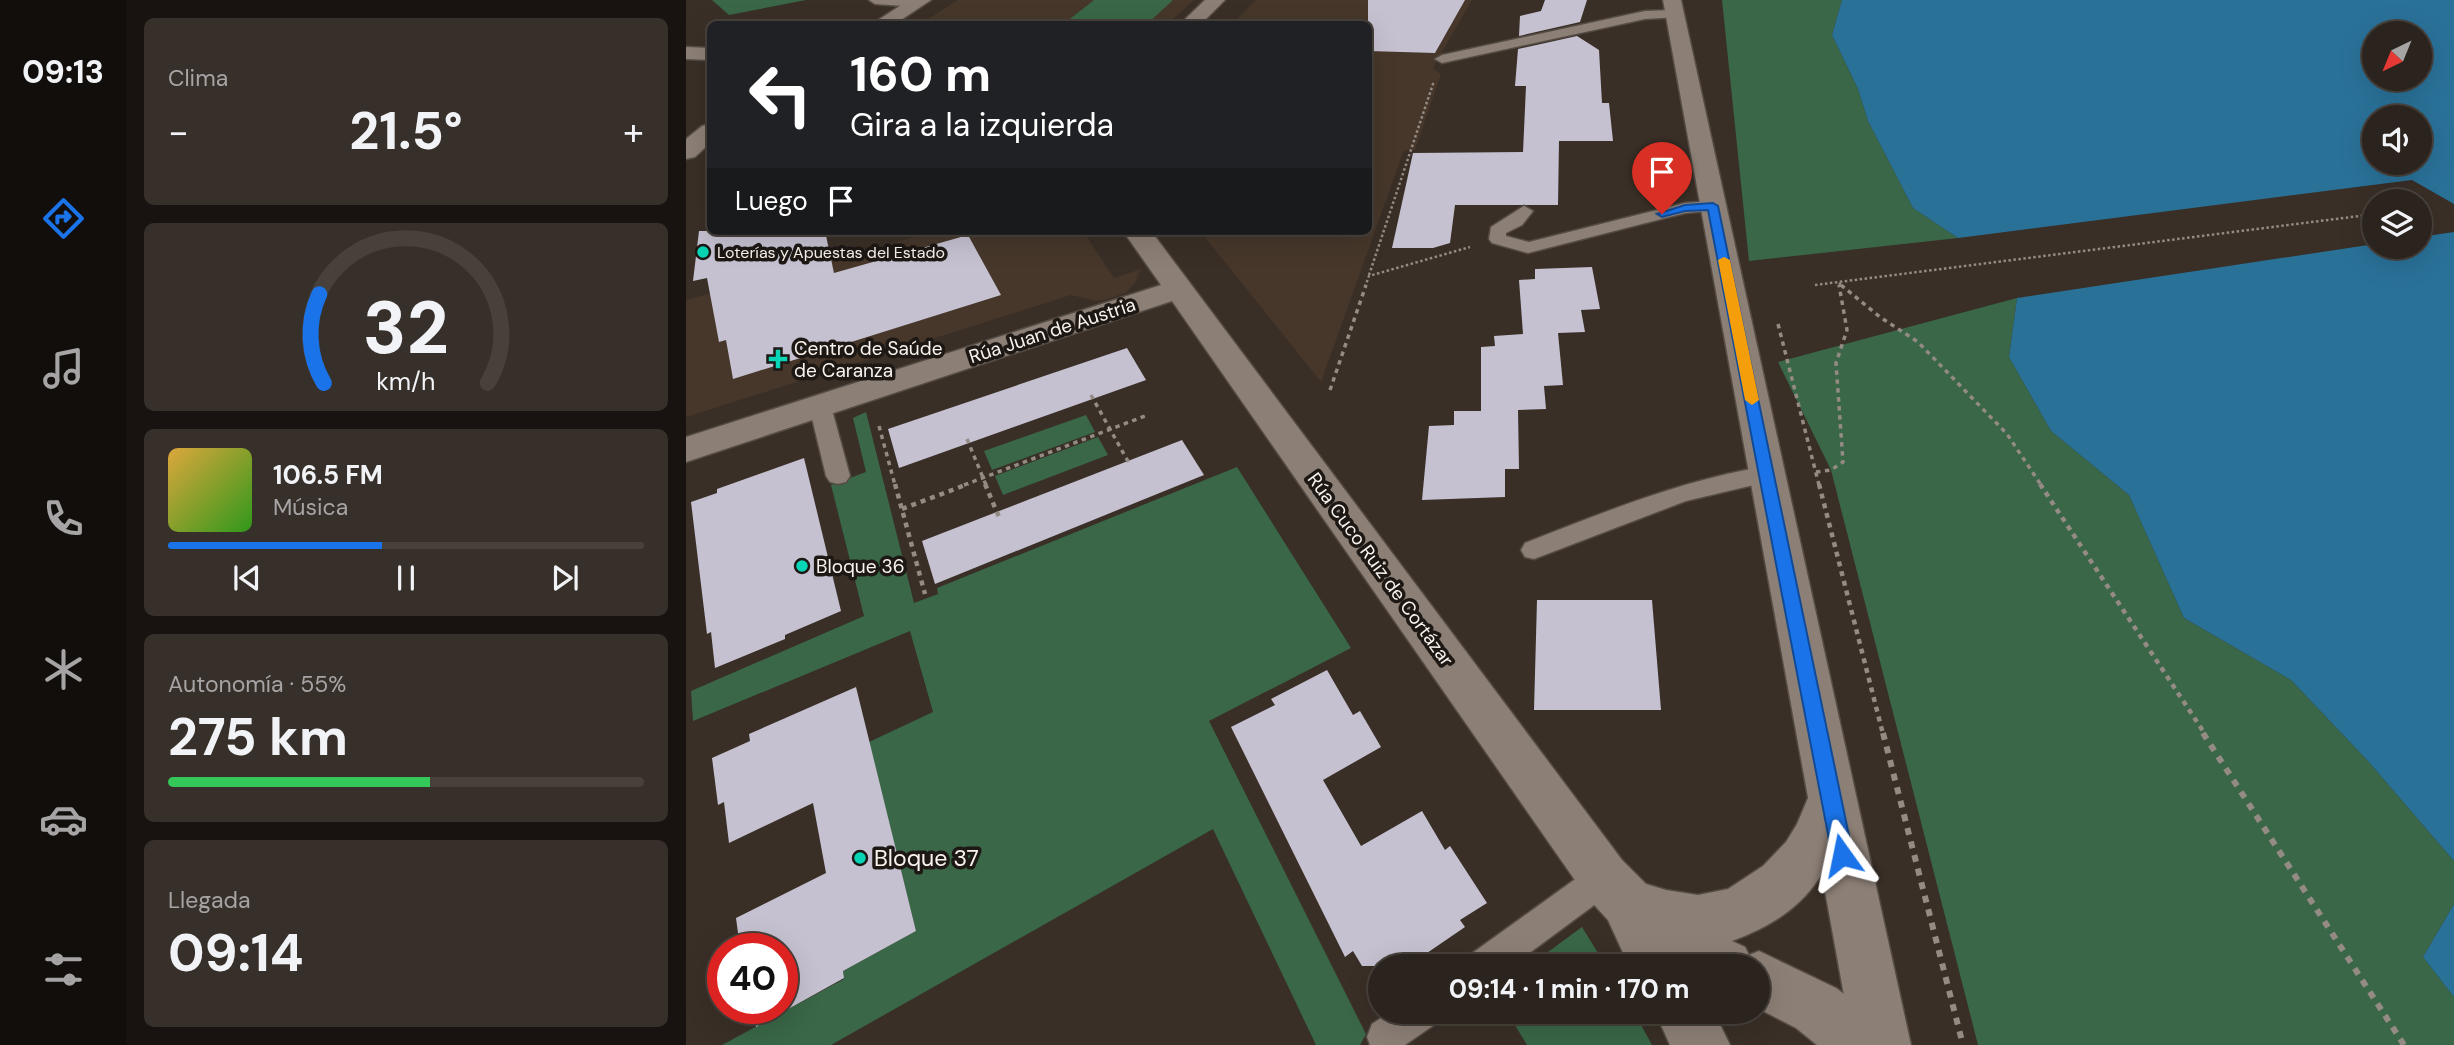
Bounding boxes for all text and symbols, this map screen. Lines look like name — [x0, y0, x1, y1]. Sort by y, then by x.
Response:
north arrow — [2362, 21, 2432, 91]
map controls — [2362, 21, 2432, 259]
text: 160 m — [850, 42, 991, 106]
icon: left — [735, 49, 826, 140]
text: 09:13 — [22, 51, 104, 93]
text: Clima — [168, 63, 228, 93]
text: 21.5° — [349, 97, 463, 165]
text: Gira a la izquierda — [850, 104, 1114, 146]
button: sound — [2362, 105, 2432, 175]
text: − — [168, 107, 189, 157]
text: + — [623, 107, 644, 157]
pin — [1632, 142, 1692, 214]
icon: arrive — [1643, 153, 1681, 191]
icon: arrive — [822, 182, 860, 220]
text: Luego — [735, 184, 808, 218]
button: layers — [2362, 189, 2432, 259]
icon: directions — [39, 194, 88, 243]
place label: Loterías y Apuestas del Estado — [717, 242, 945, 263]
marker: Loterías y Apuestas del Estado — [695, 244, 711, 260]
text: 32 — [363, 282, 449, 377]
street label: Rúa Juan de Austria — [966, 292, 1139, 369]
place label: Centro de Saúde de Caranza — [794, 336, 942, 383]
icon: music — [39, 344, 88, 393]
marker: Centro de Saúde de Caranza — [768, 349, 788, 369]
text: km/h — [376, 365, 436, 398]
text: 106.5 FM — [273, 458, 383, 492]
street label: Rúa Cuco Ruiz de Cortázar — [1302, 468, 1459, 671]
text: Música — [273, 492, 348, 522]
icon: phone — [39, 494, 88, 543]
place label: Bloque 36 — [816, 554, 905, 579]
marker: Bloque 36 — [794, 558, 810, 574]
icon: previous — [228, 559, 266, 597]
icon: pause — [387, 559, 425, 597]
icon: next — [546, 559, 584, 597]
icon: climate — [39, 645, 88, 694]
text: Autonomía · 55% — [168, 669, 346, 699]
text: 275 km — [168, 703, 348, 771]
icon: car — [39, 795, 88, 844]
position arrow — [1805, 818, 1879, 892]
place label: Bloque 37 — [874, 843, 979, 873]
marker: Bloque 37 — [852, 850, 868, 866]
text: Llegada — [168, 885, 251, 915]
text: 09:14 — [168, 919, 304, 987]
speed limit sign: 40 — [707, 933, 798, 1024]
icon: filters — [39, 945, 88, 994]
text: 09:14 · 1 min · 170 m — [1449, 972, 1689, 1006]

